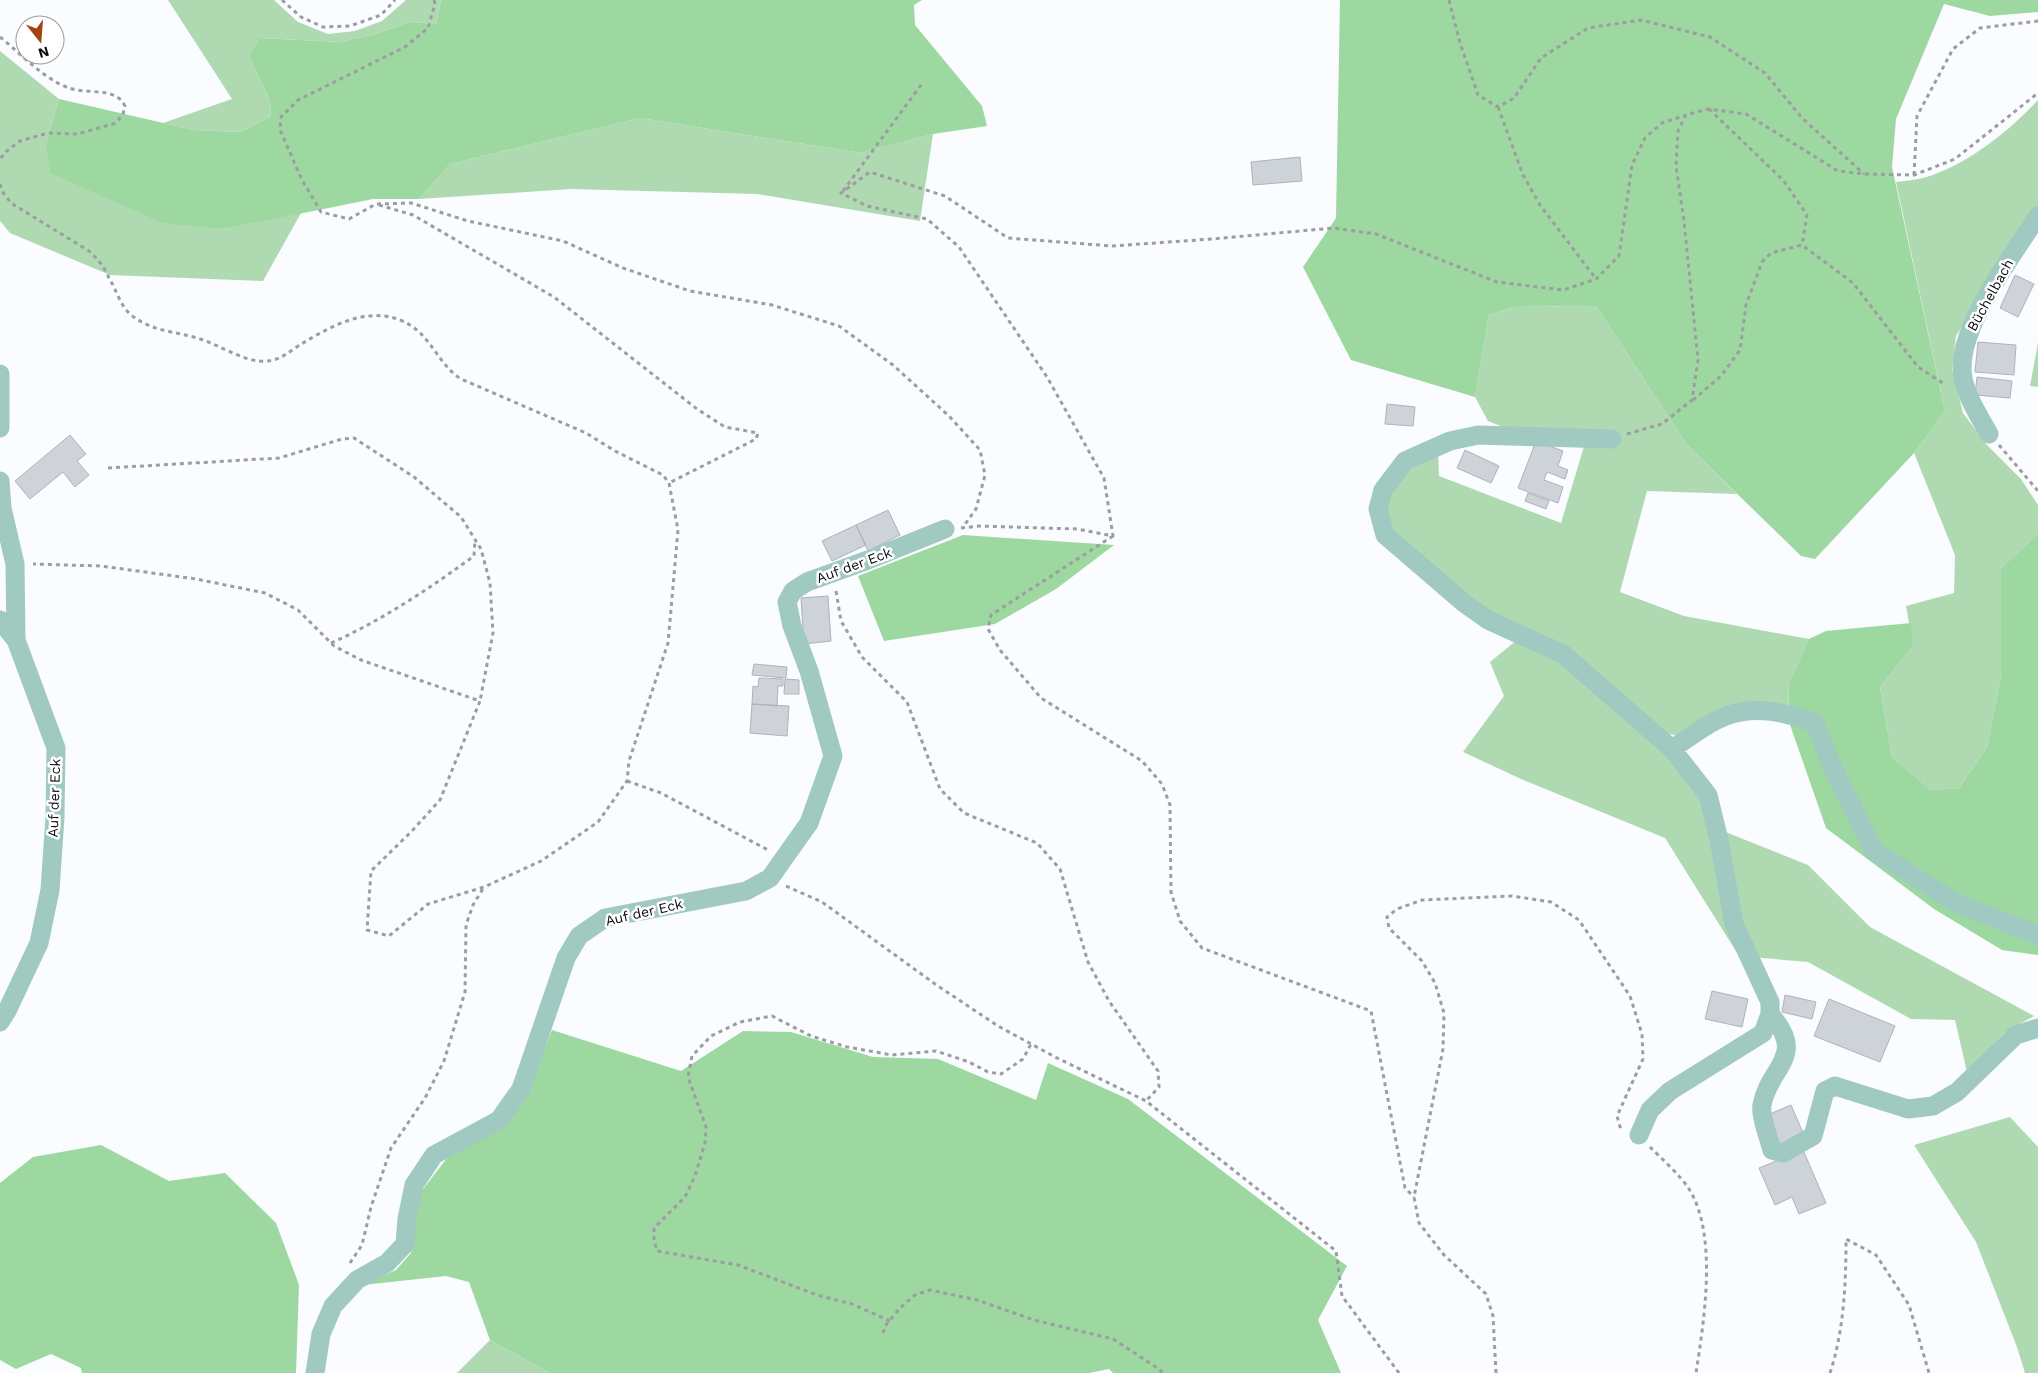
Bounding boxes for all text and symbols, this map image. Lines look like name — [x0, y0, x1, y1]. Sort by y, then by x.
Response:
north arrow — [15, 15, 65, 65]
text: N — [37, 43, 51, 62]
street label: Büchelbach — [1964, 256, 2016, 334]
street label: Auf der Eck — [814, 544, 894, 586]
street label: Auf der Eck — [45, 758, 63, 838]
street label: Auf der Eck — [604, 895, 684, 929]

